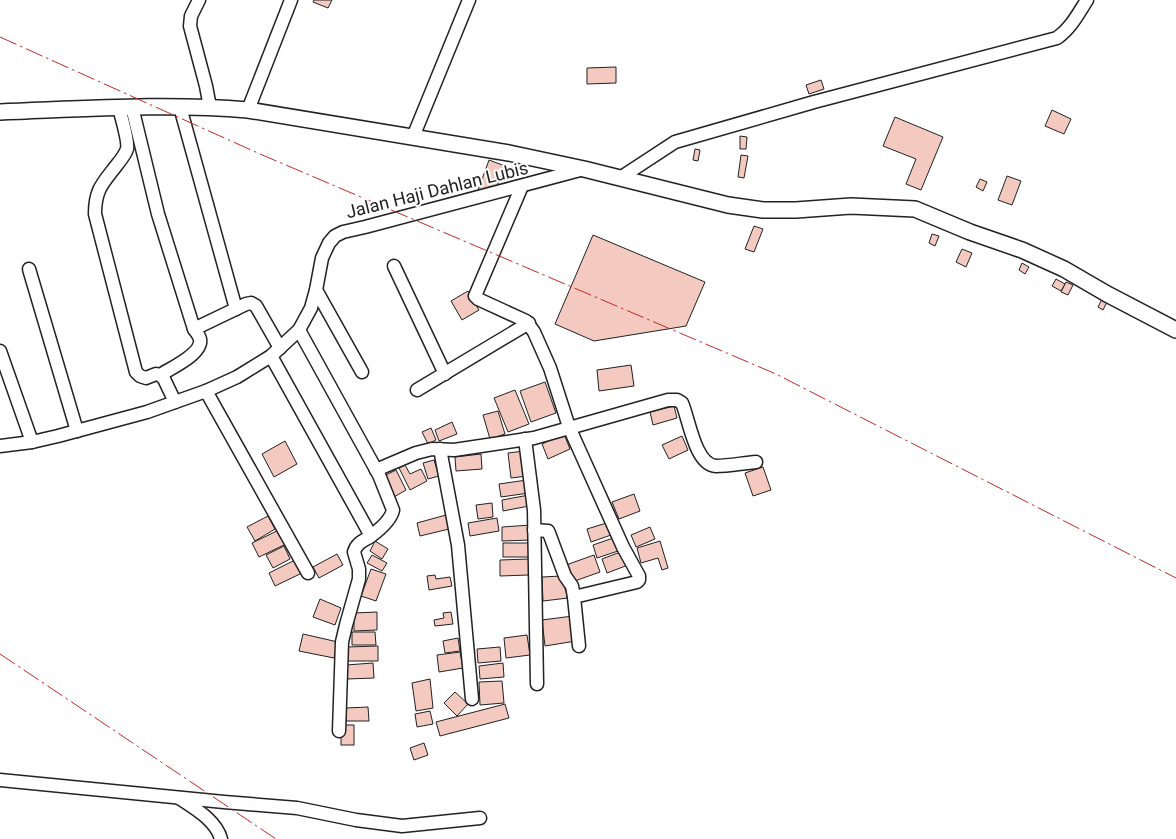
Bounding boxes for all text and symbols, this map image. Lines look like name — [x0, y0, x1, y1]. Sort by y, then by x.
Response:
street label: Jalan Haji Dahlan Lubis — [344, 157, 530, 222]

